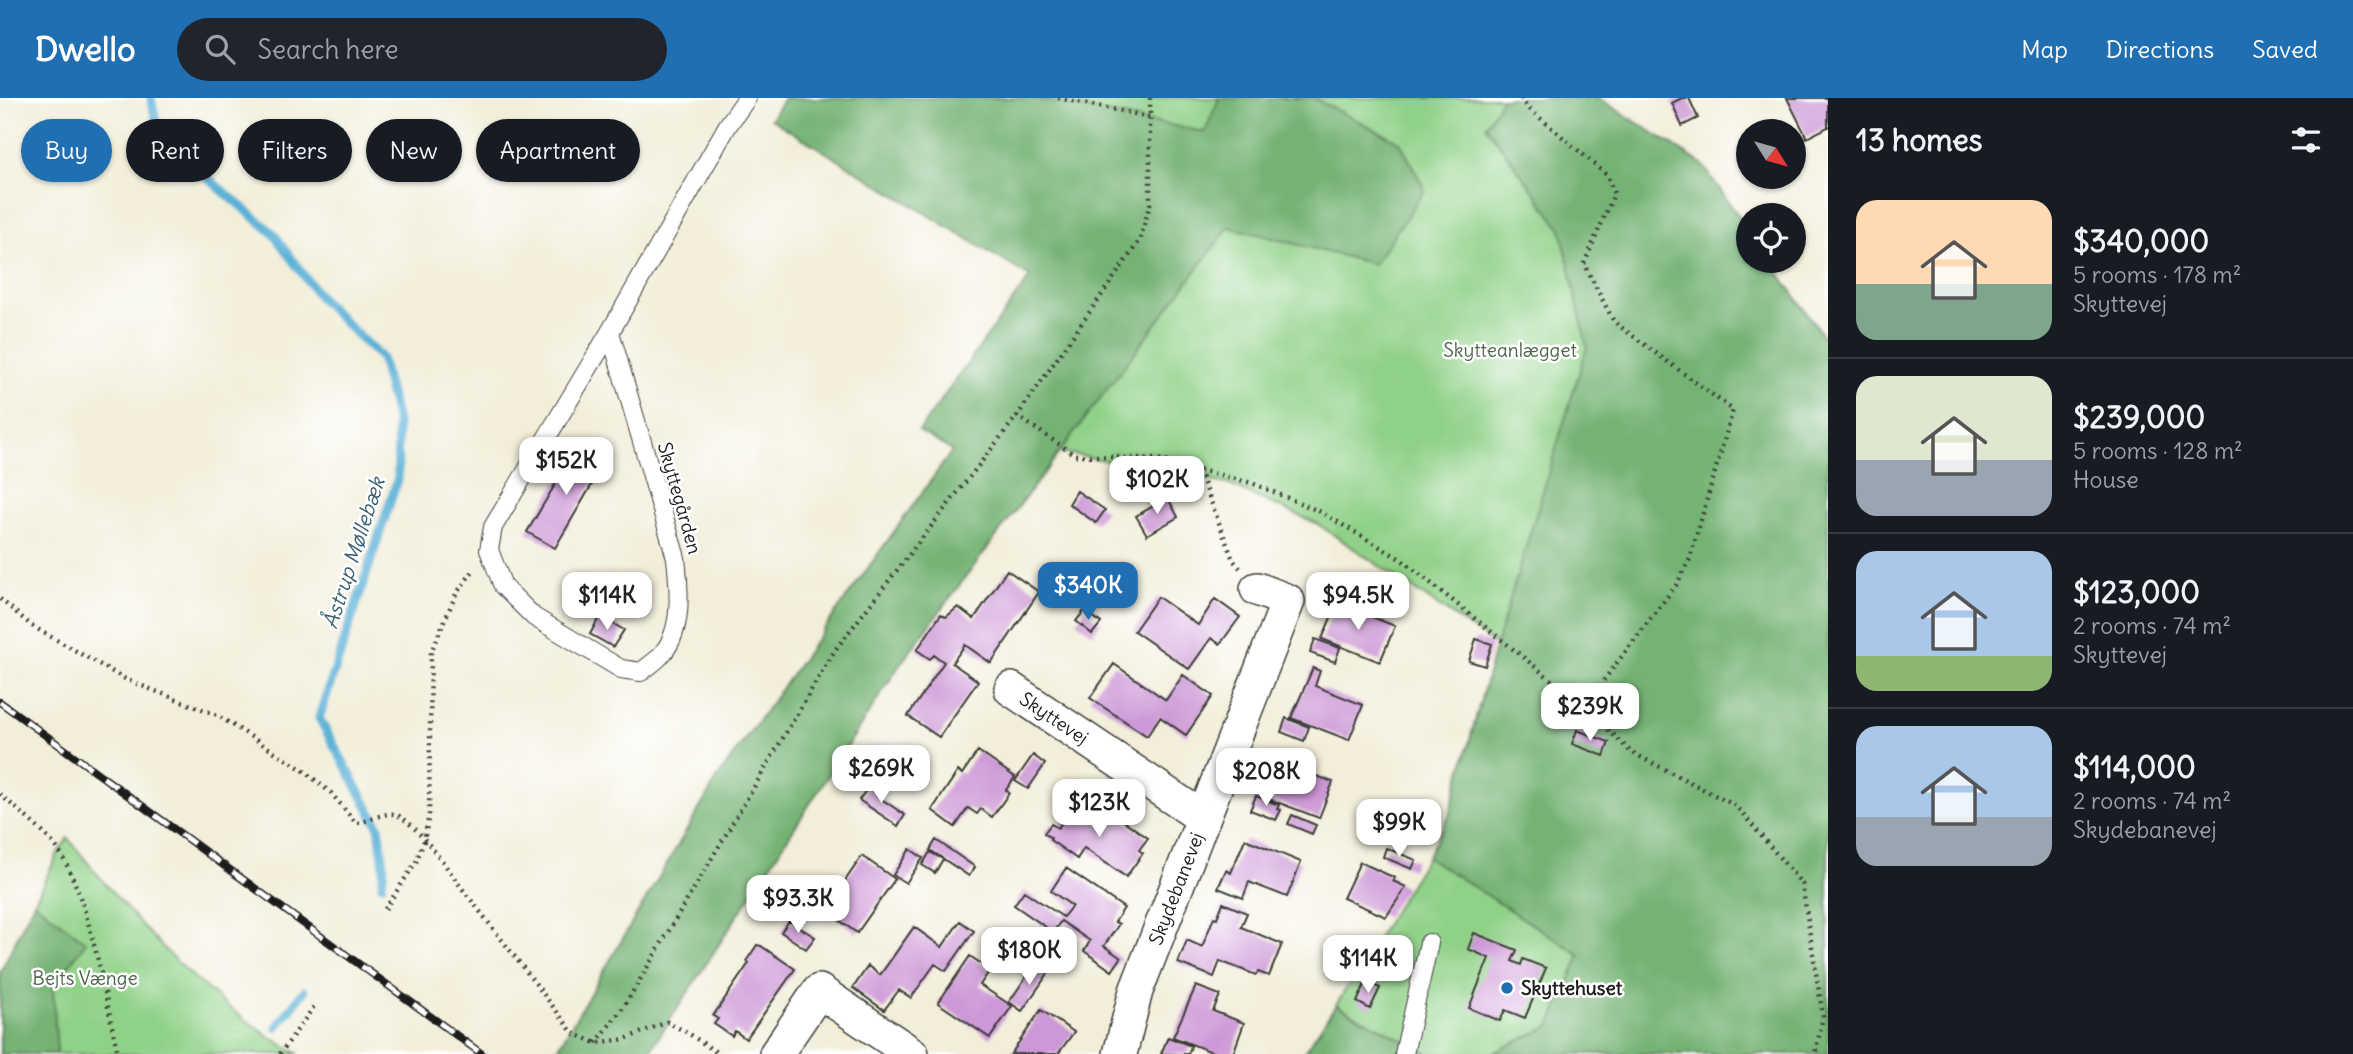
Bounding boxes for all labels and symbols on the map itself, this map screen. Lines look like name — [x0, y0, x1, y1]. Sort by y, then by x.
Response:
north arrow — [1736, 119, 1806, 189]
park label: Skytteanlægget — [1443, 338, 1577, 362]
pin: $152K — [517, 438, 615, 497]
street label: Skyttegården — [653, 439, 707, 557]
pin: $102K — [1108, 456, 1206, 516]
water label: Åstrup Møllebæk — [316, 473, 391, 632]
pin: $340K — [1039, 562, 1137, 622]
pin: $114K — [558, 573, 656, 632]
pin: $94.5K — [1301, 573, 1415, 632]
pin: $239K — [1541, 684, 1639, 743]
street label: Skyttevej — [1015, 686, 1093, 750]
pin: $269K — [832, 746, 930, 805]
pin: $208K — [1217, 748, 1315, 808]
pin: $123K — [1050, 780, 1148, 839]
pin: $99K — [1358, 800, 1440, 859]
street label: Skydebanevej — [1143, 829, 1209, 948]
pin: $93.3K — [741, 876, 855, 935]
pin: $180K — [980, 928, 1078, 987]
pin: $114K — [1319, 936, 1417, 995]
park label: Bejts Vænge — [32, 966, 138, 990]
place label: Skyttehuset — [1521, 976, 1623, 1000]
marker: Skyttehuset — [1499, 980, 1515, 996]

